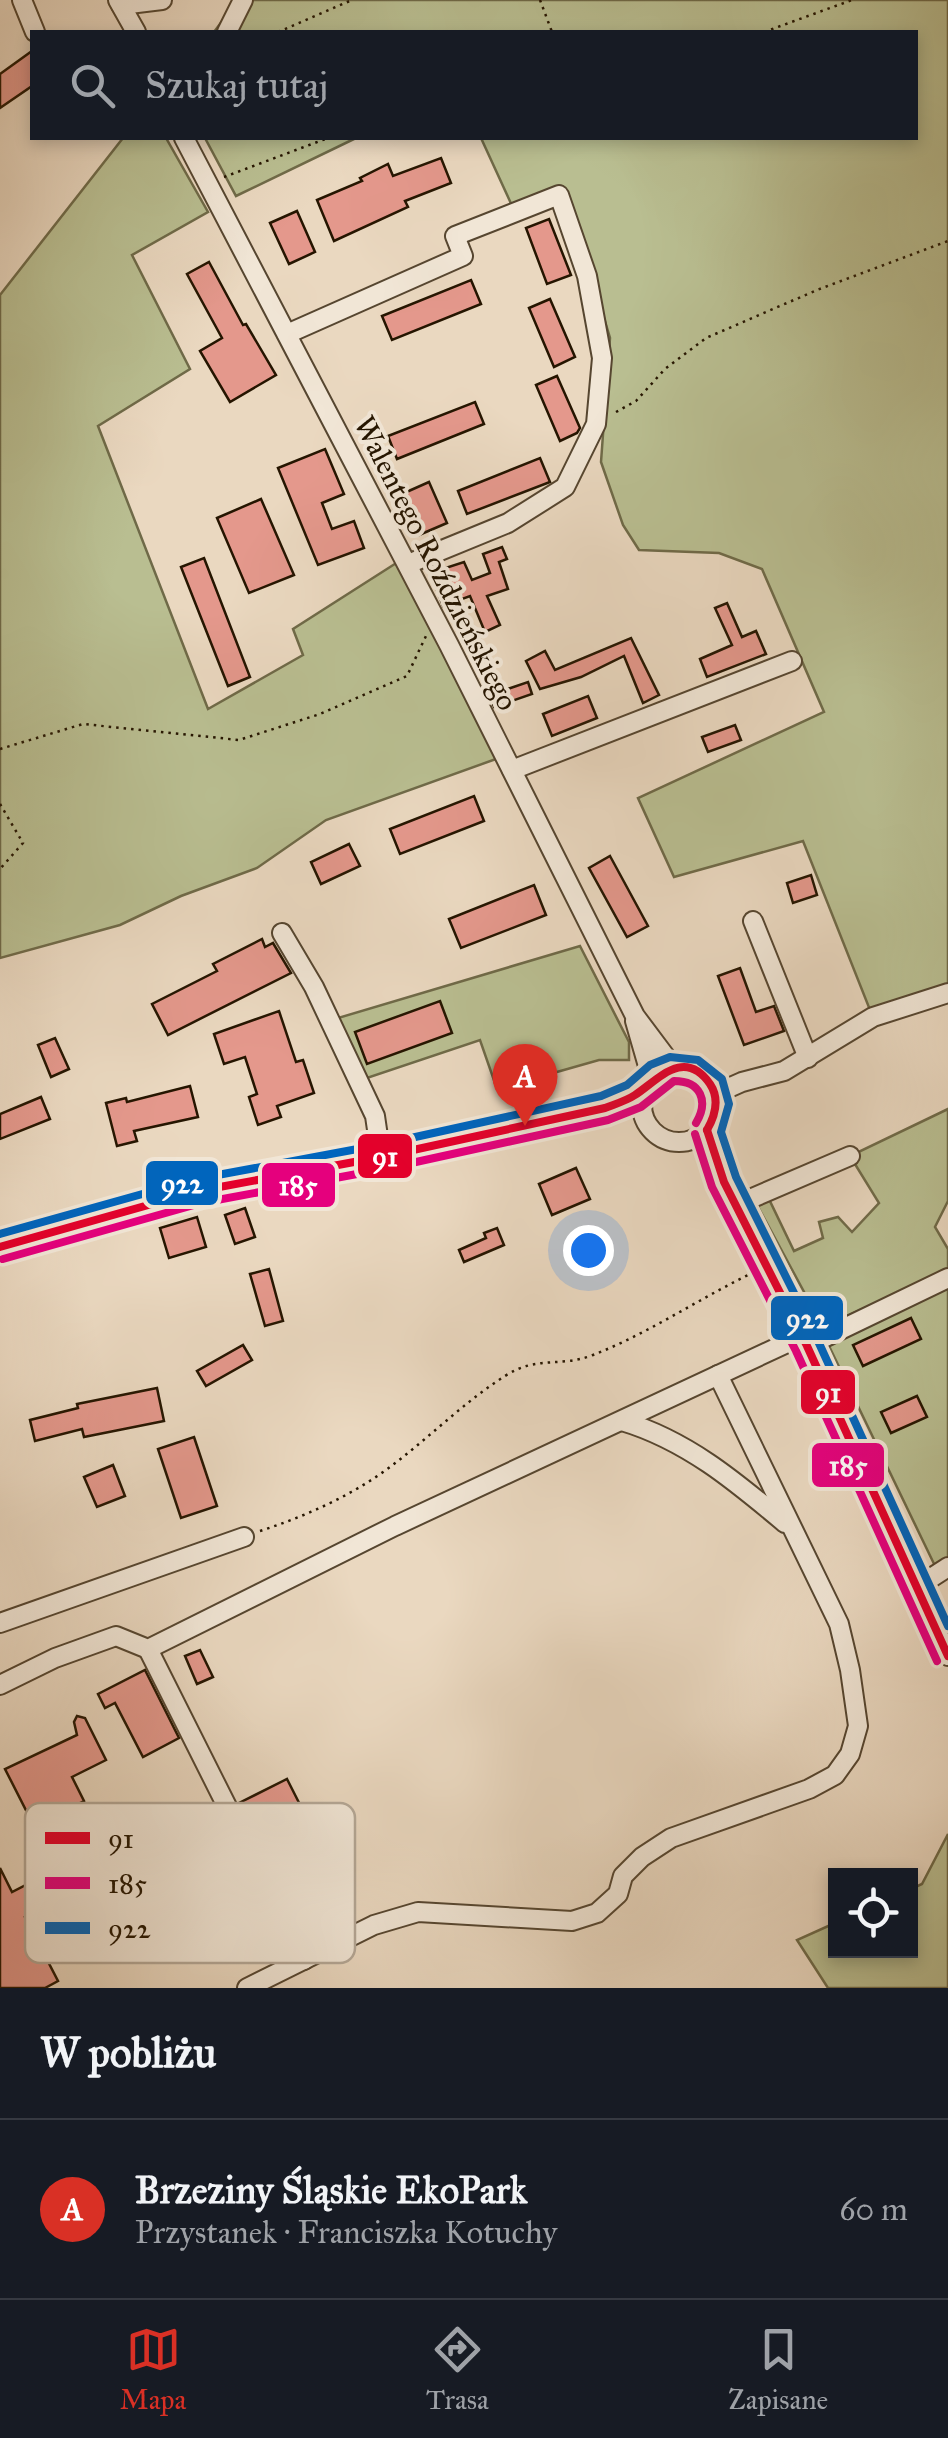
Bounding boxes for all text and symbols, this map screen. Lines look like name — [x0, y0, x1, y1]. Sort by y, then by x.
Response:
search box — [30, 30, 918, 140]
icon: search — [65, 58, 120, 113]
text: Szukaj tutaj — [145, 62, 328, 108]
street label: Walentego Roździeńskiego — [346, 410, 526, 716]
pin: A — [492, 1044, 558, 1126]
line badge: 91 — [356, 1132, 414, 1180]
text: 91 — [372, 1139, 398, 1174]
line badge: 922 — [144, 1159, 220, 1207]
line badge: 185 — [260, 1161, 337, 1209]
text: 922 — [161, 1166, 204, 1201]
text: 185 — [279, 1168, 317, 1203]
your location — [563, 1225, 614, 1276]
line badge: 922 — [769, 1294, 845, 1342]
text: 922 — [786, 1301, 829, 1336]
line badge: 91 — [799, 1368, 857, 1416]
text: 91 — [815, 1375, 841, 1410]
line badge: 185 — [810, 1441, 886, 1489]
text: 185 — [829, 1448, 867, 1483]
legend — [25, 1803, 355, 1963]
text: 91 — [108, 1821, 134, 1856]
text: 185 — [108, 1866, 147, 1901]
map controls — [828, 1868, 918, 1958]
button: locate — [828, 1868, 918, 1958]
text: 922 — [108, 1911, 151, 1946]
text: W pobliżu — [40, 2027, 216, 2079]
text: Brzeziny Śląskie EkoPark — [135, 2167, 527, 2213]
text: A — [62, 2190, 83, 2229]
text: 60 m — [839, 2190, 908, 2229]
text: Przystanek · Franciszka Kotuchy — [135, 2213, 557, 2252]
tab: Mapa — [120, 2322, 186, 2417]
tab: Trasa — [426, 2322, 489, 2417]
tab: Zapisane — [728, 2322, 828, 2417]

